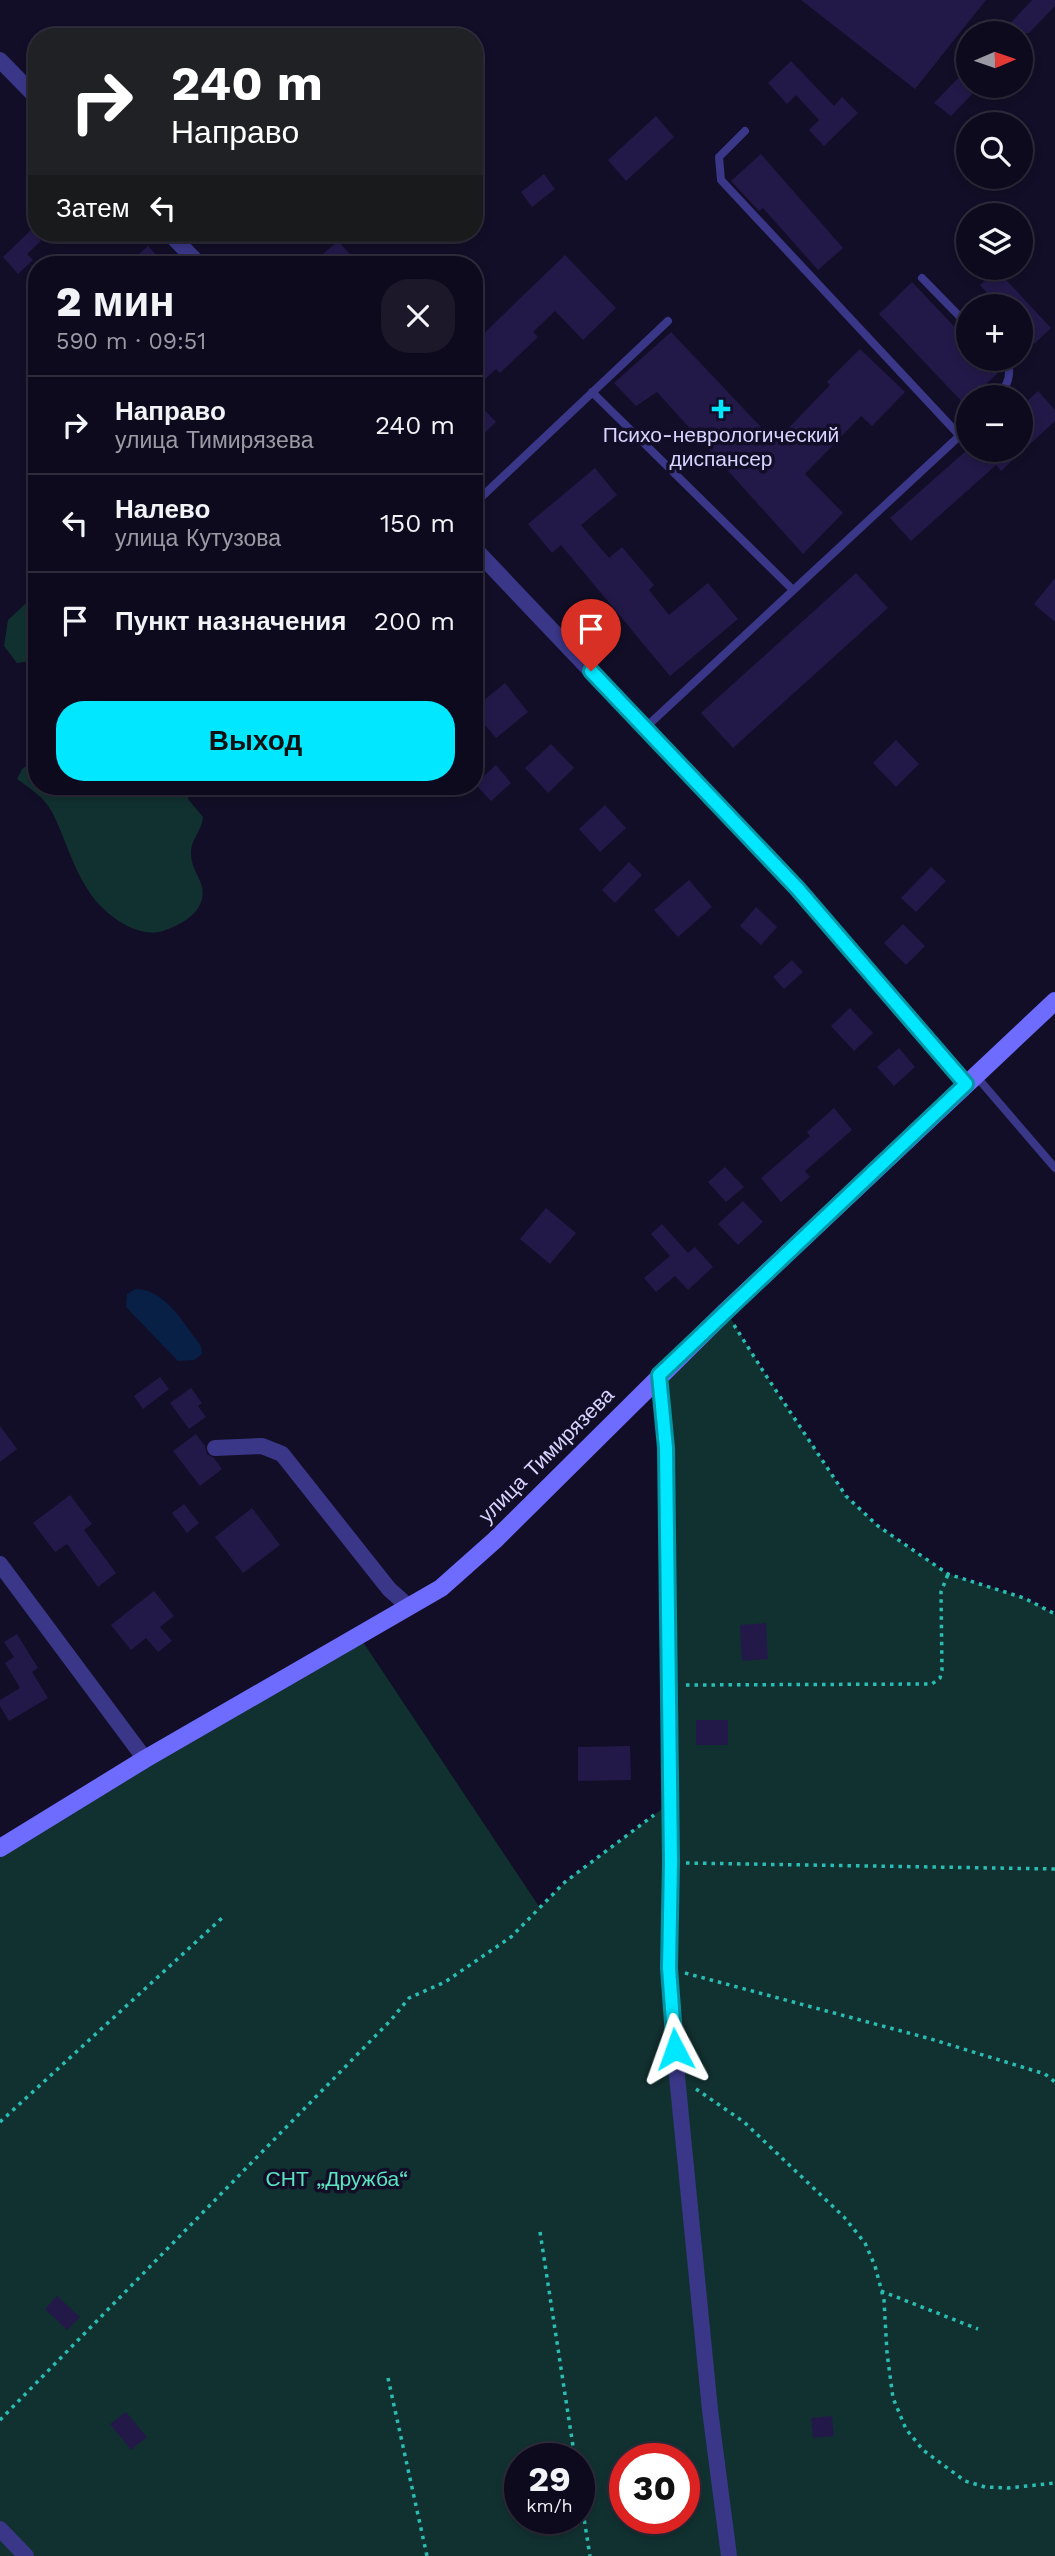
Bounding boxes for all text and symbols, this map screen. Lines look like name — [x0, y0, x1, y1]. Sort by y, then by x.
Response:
north arrow — [956, 21, 1032, 98]
map controls — [956, 21, 1033, 462]
text: 240 m — [171, 54, 323, 112]
icon: right — [56, 56, 147, 147]
button: search — [956, 112, 1033, 189]
text: Направо — [171, 113, 299, 151]
icon: left — [144, 189, 182, 227]
text: Затем — [56, 193, 130, 223]
button: layers — [956, 203, 1033, 280]
text: 2 мин — [56, 277, 175, 326]
button: close — [381, 279, 455, 353]
button: + — [956, 294, 1033, 371]
text: 590 m · 09:51 — [56, 328, 206, 355]
button: − — [956, 385, 1033, 462]
text: Направо — [115, 396, 226, 426]
marker: Психо-неврологический диспансер — [711, 399, 731, 419]
icon: right — [56, 406, 94, 444]
text: 240 m — [375, 410, 455, 440]
place label: Психо-неврологический диспансер — [603, 422, 839, 471]
text: улица Тимирязева — [115, 427, 313, 454]
text: Налево — [115, 494, 210, 524]
icon: left — [56, 504, 94, 542]
text: 150 m — [380, 508, 455, 538]
text: улица Кутузова — [115, 525, 281, 552]
pin — [561, 599, 621, 671]
icon: arrive — [56, 602, 94, 640]
text: Пункт назначения — [115, 606, 346, 636]
text: 200 m — [374, 606, 455, 636]
icon: arrive — [572, 610, 610, 648]
button: Выход — [56, 701, 455, 781]
street label: улица Тимирязева — [473, 1382, 619, 1528]
position arrow — [638, 2012, 712, 2086]
park label: СНТ „Дружба“ — [266, 2166, 408, 2191]
speed limit sign: 30 — [609, 2443, 700, 2534]
text: 29 — [528, 2458, 571, 2500]
text: km/h — [526, 2495, 573, 2516]

